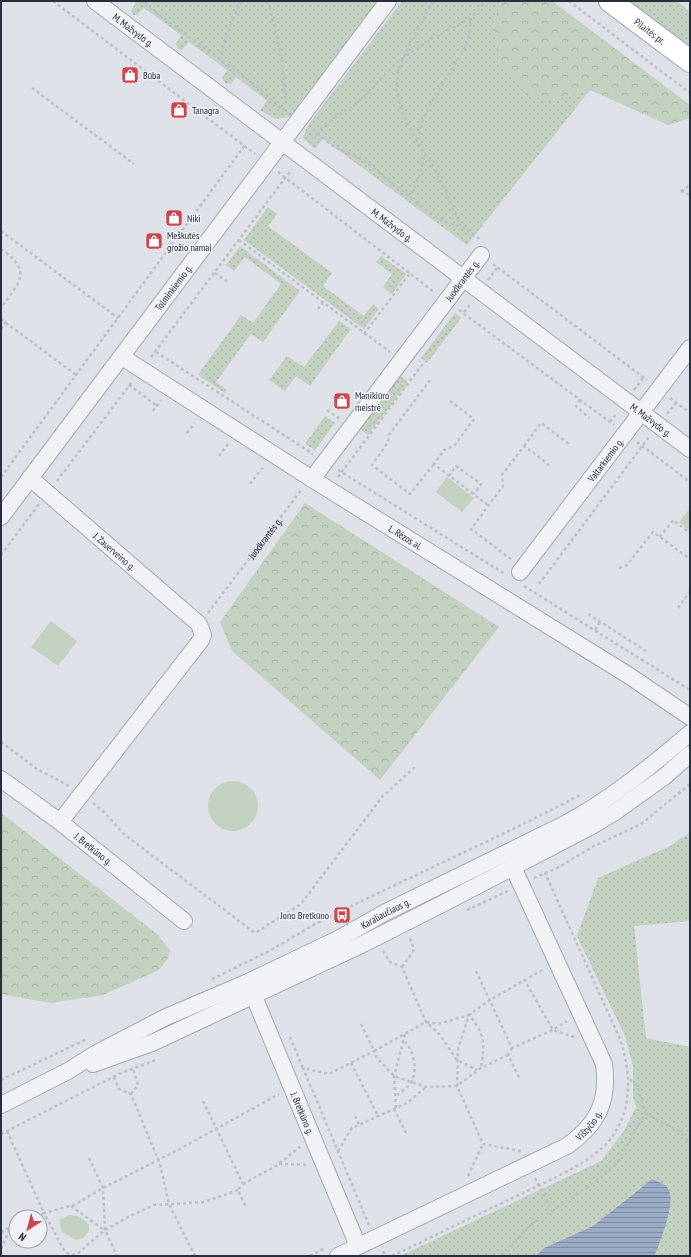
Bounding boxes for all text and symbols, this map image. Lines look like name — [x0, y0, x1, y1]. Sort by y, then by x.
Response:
street label: M. Mažvydo g. — [110, 10, 157, 50]
street label: Pilaitės pr. — [632, 15, 668, 47]
shop icon: Būba — [120, 65, 140, 85]
place label: Būba — [143, 69, 160, 82]
shop icon: Tanagra — [169, 100, 189, 120]
place label: Tanagra — [192, 104, 219, 117]
street label: M. Mažvydo g. — [369, 205, 416, 245]
shop icon: Niki — [164, 208, 184, 228]
place label: Niki — [187, 212, 201, 225]
place label: Meškutės grožio namai — [167, 229, 212, 254]
shop icon: Meškutės grožio namai — [144, 231, 164, 251]
street label: Juodkrantės g. — [441, 257, 482, 304]
street label: Tolminkiemio g. — [152, 261, 195, 313]
place label: Manikiūro meistrė — [355, 389, 389, 414]
shop icon: Manikiūro meistrė — [332, 391, 352, 411]
street label: M. Mažvydo g. — [628, 400, 674, 439]
street label: Valtarkiemio g. — [584, 435, 626, 485]
street label: Juodkrantės g. — [244, 515, 285, 562]
street label: L. Rėzos al. — [386, 522, 425, 553]
street label: J. Zauerveino g. — [90, 529, 139, 573]
street label: J. Bretkūno g. — [71, 829, 115, 868]
street label: Karaliaučiaus g. — [358, 895, 412, 931]
bus stop icon: Jono Bretkūno — [332, 905, 352, 925]
place label: Jono Bretkūno — [279, 909, 329, 922]
street label: J. Bretkūno g. — [288, 1089, 318, 1137]
street label: Vištyčio g. — [572, 1108, 605, 1144]
north arrow — [8, 1209, 48, 1249]
text: N — [16, 1230, 29, 1245]

